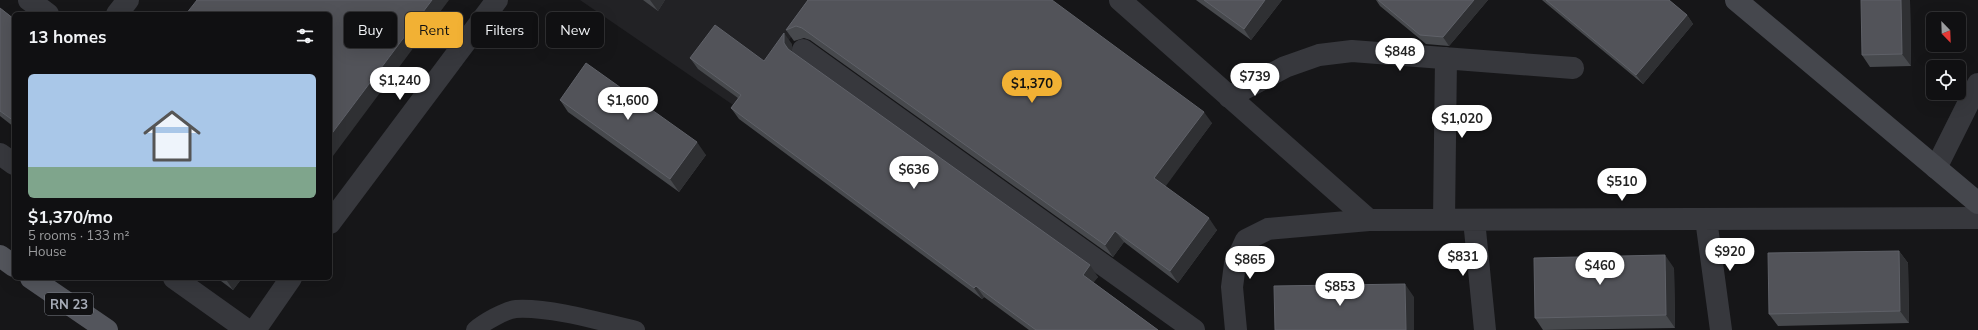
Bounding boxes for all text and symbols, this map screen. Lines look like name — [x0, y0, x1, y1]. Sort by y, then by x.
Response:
chip: Buy — [344, 12, 397, 48]
chip: Rent — [405, 12, 463, 48]
chip: Filters — [471, 12, 538, 48]
chip: New — [546, 12, 604, 48]
north arrow — [1926, 12, 1966, 52]
map controls — [1926, 12, 1966, 100]
icon: filters — [294, 25, 316, 47]
text: 13 homes — [28, 26, 107, 47]
pin: $848 — [1376, 38, 1424, 72]
text: $848 — [1384, 43, 1416, 59]
button: locate — [1926, 60, 1966, 100]
pin: $739 — [1231, 63, 1279, 97]
pin: $1,240 — [367, 67, 433, 101]
text: $739 — [1239, 68, 1271, 84]
pin: $1,370 — [999, 70, 1065, 104]
text: $1,240 — [379, 72, 421, 88]
text: $1,370 — [1011, 75, 1053, 91]
pin: $1,600 — [595, 87, 661, 121]
text: $1,600 — [607, 92, 649, 108]
icon: home — [136, 100, 208, 172]
pin: $1,020 — [1429, 105, 1495, 139]
text: $1,020 — [1441, 110, 1483, 126]
pin: $636 — [890, 156, 938, 190]
text: $636 — [898, 161, 930, 177]
pin: $510 — [1598, 168, 1646, 202]
text: $510 — [1606, 173, 1638, 189]
text: $1,370/mo — [28, 206, 113, 227]
text: 5 rooms · 133 m² — [28, 227, 129, 243]
pin: $920 — [1706, 238, 1754, 272]
text: House — [28, 243, 66, 259]
pin: $831 — [1439, 243, 1487, 277]
text: $920 — [1714, 243, 1746, 259]
pin: $865 — [1226, 246, 1274, 280]
text: $831 — [1447, 248, 1479, 264]
text: $865 — [1234, 251, 1266, 267]
pin: $460 — [1576, 252, 1624, 286]
text: $460 — [1584, 257, 1616, 273]
pin: $853 — [1316, 273, 1364, 307]
text: $853 — [1324, 278, 1356, 294]
road number: RN 23 — [45, 293, 93, 315]

